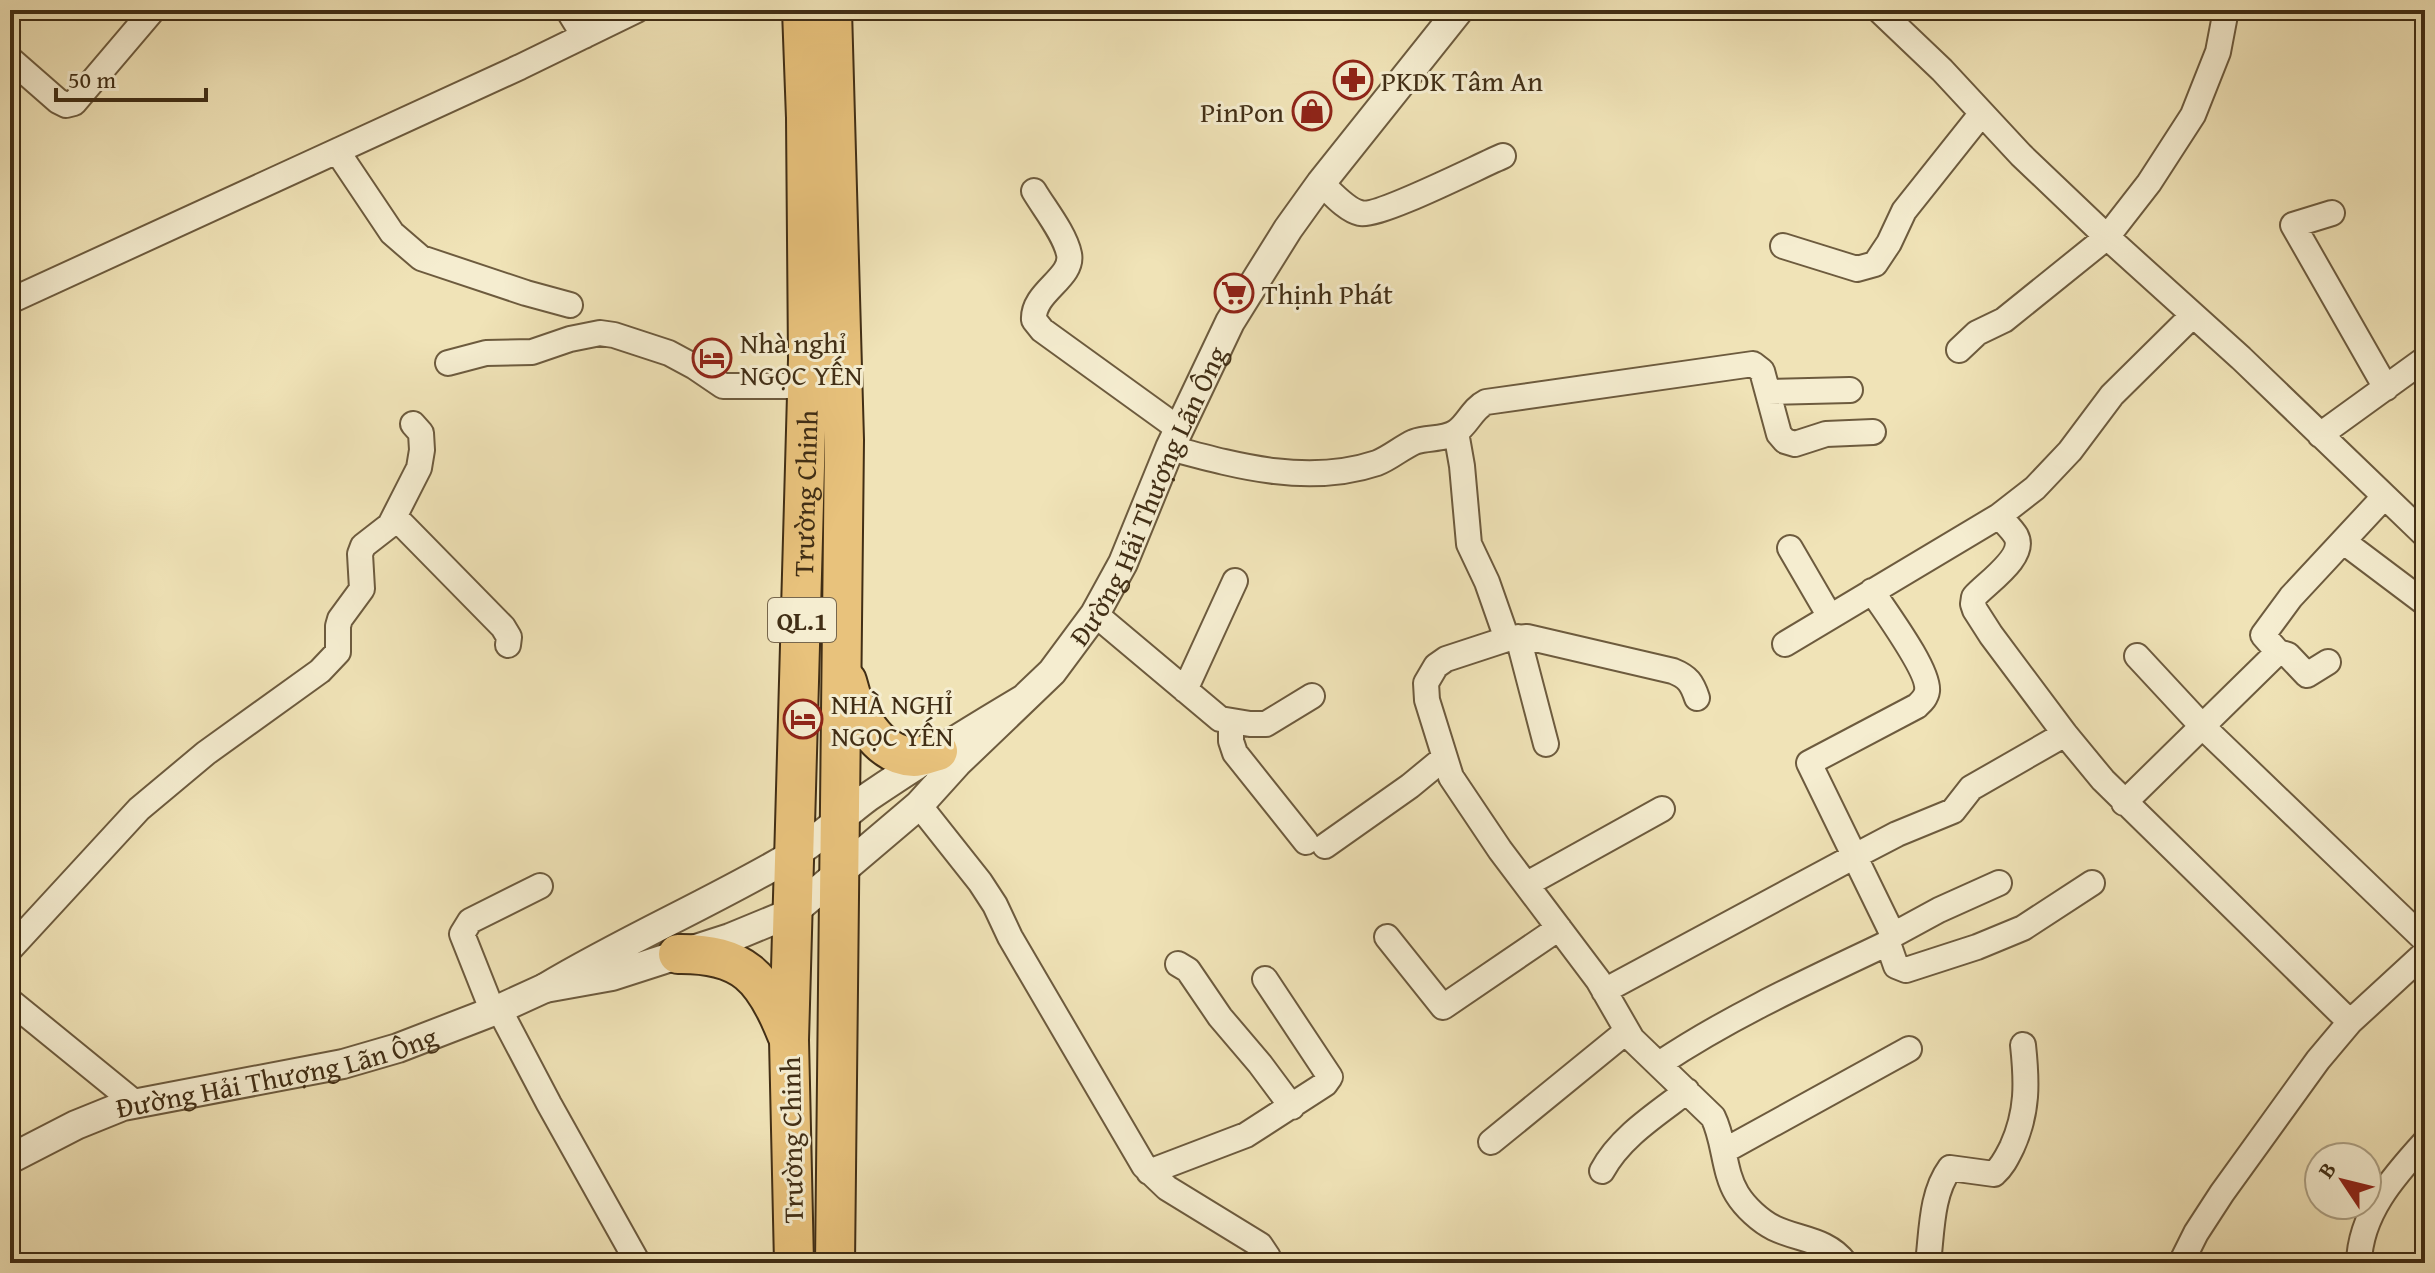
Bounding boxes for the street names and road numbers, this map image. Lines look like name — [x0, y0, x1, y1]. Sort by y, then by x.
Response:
street label: Đường Hải Thượng Lãn Ông — [1058, 339, 1236, 654]
street label: Trường Chinh — [781, 409, 827, 577]
road number: QL.1 — [768, 598, 836, 642]
street label: Đường Hải Thượng Lãn Ông — [112, 1014, 443, 1127]
street label: Trường Chinh — [769, 1056, 813, 1224]

